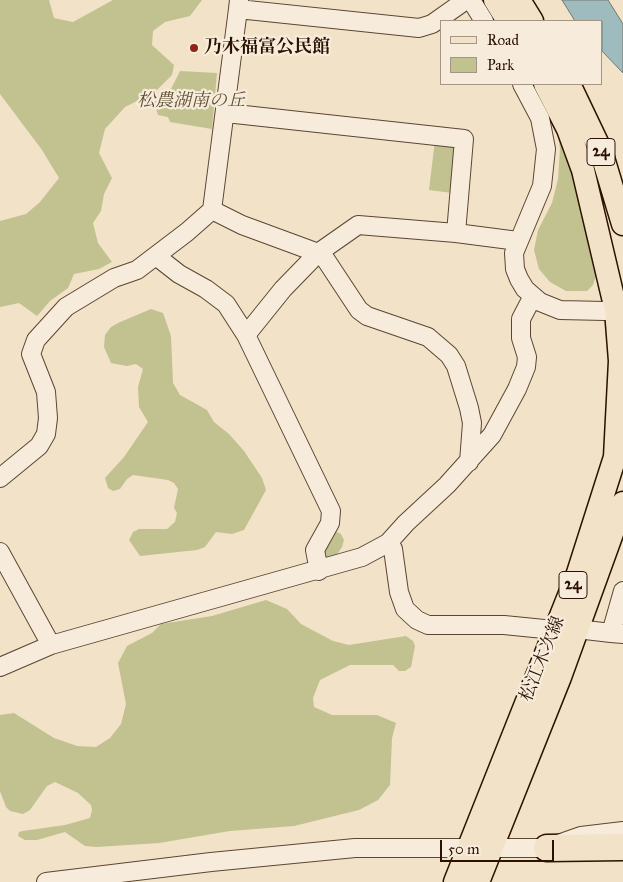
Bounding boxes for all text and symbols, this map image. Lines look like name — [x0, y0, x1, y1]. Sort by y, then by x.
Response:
legend — [440, 20, 603, 85]
text: Road — [487, 31, 519, 49]
place label: 乃木福富公民館 — [204, 37, 330, 59]
marker: 乃木福富公民館 — [188, 42, 200, 54]
text: Park — [487, 56, 514, 74]
park label: 松農湖南の丘 — [137, 91, 245, 113]
road number: 24 — [587, 138, 615, 166]
road number: 24 — [559, 572, 587, 598]
street label: 松江木次線 — [516, 613, 570, 705]
scale bar — [443, 830, 557, 862]
text: 50 m — [448, 840, 480, 858]

